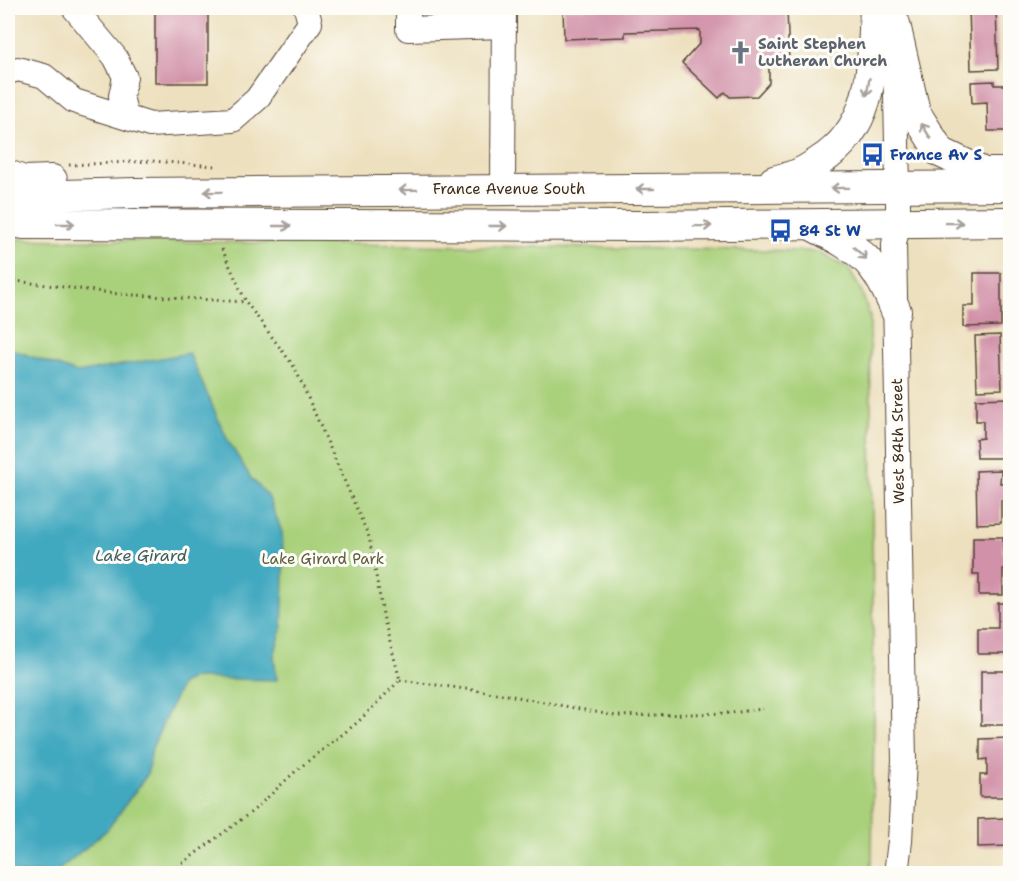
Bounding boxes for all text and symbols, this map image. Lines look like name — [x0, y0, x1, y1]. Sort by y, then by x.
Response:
place label: Saint Stephen Lutheran Church — [758, 34, 887, 71]
church icon: Saint Stephen Lutheran Church — [727, 40, 753, 66]
one-way arrow — [862, 76, 873, 96]
one-way arrow — [920, 122, 933, 139]
bus stop icon: France Av S — [859, 142, 885, 168]
place label: France Av S — [890, 145, 983, 165]
street label: France Avenue South — [433, 179, 585, 199]
one-way arrow — [830, 182, 850, 193]
one-way arrow — [635, 183, 655, 195]
one-way arrow — [398, 184, 418, 196]
one-way arrow — [203, 186, 223, 198]
one-way arrow — [944, 217, 964, 229]
one-way arrow — [55, 218, 75, 230]
bus stop icon: 84 St W — [768, 218, 794, 244]
one-way arrow — [271, 220, 291, 231]
one-way arrow — [487, 220, 507, 232]
one-way arrow — [692, 220, 712, 232]
place label: 84 St W — [799, 221, 861, 241]
one-way arrow — [852, 246, 867, 261]
street label: West 84th Street — [887, 378, 909, 504]
water label: Lake Girard — [95, 545, 188, 566]
park label: Lake Girard Park — [262, 549, 384, 569]

